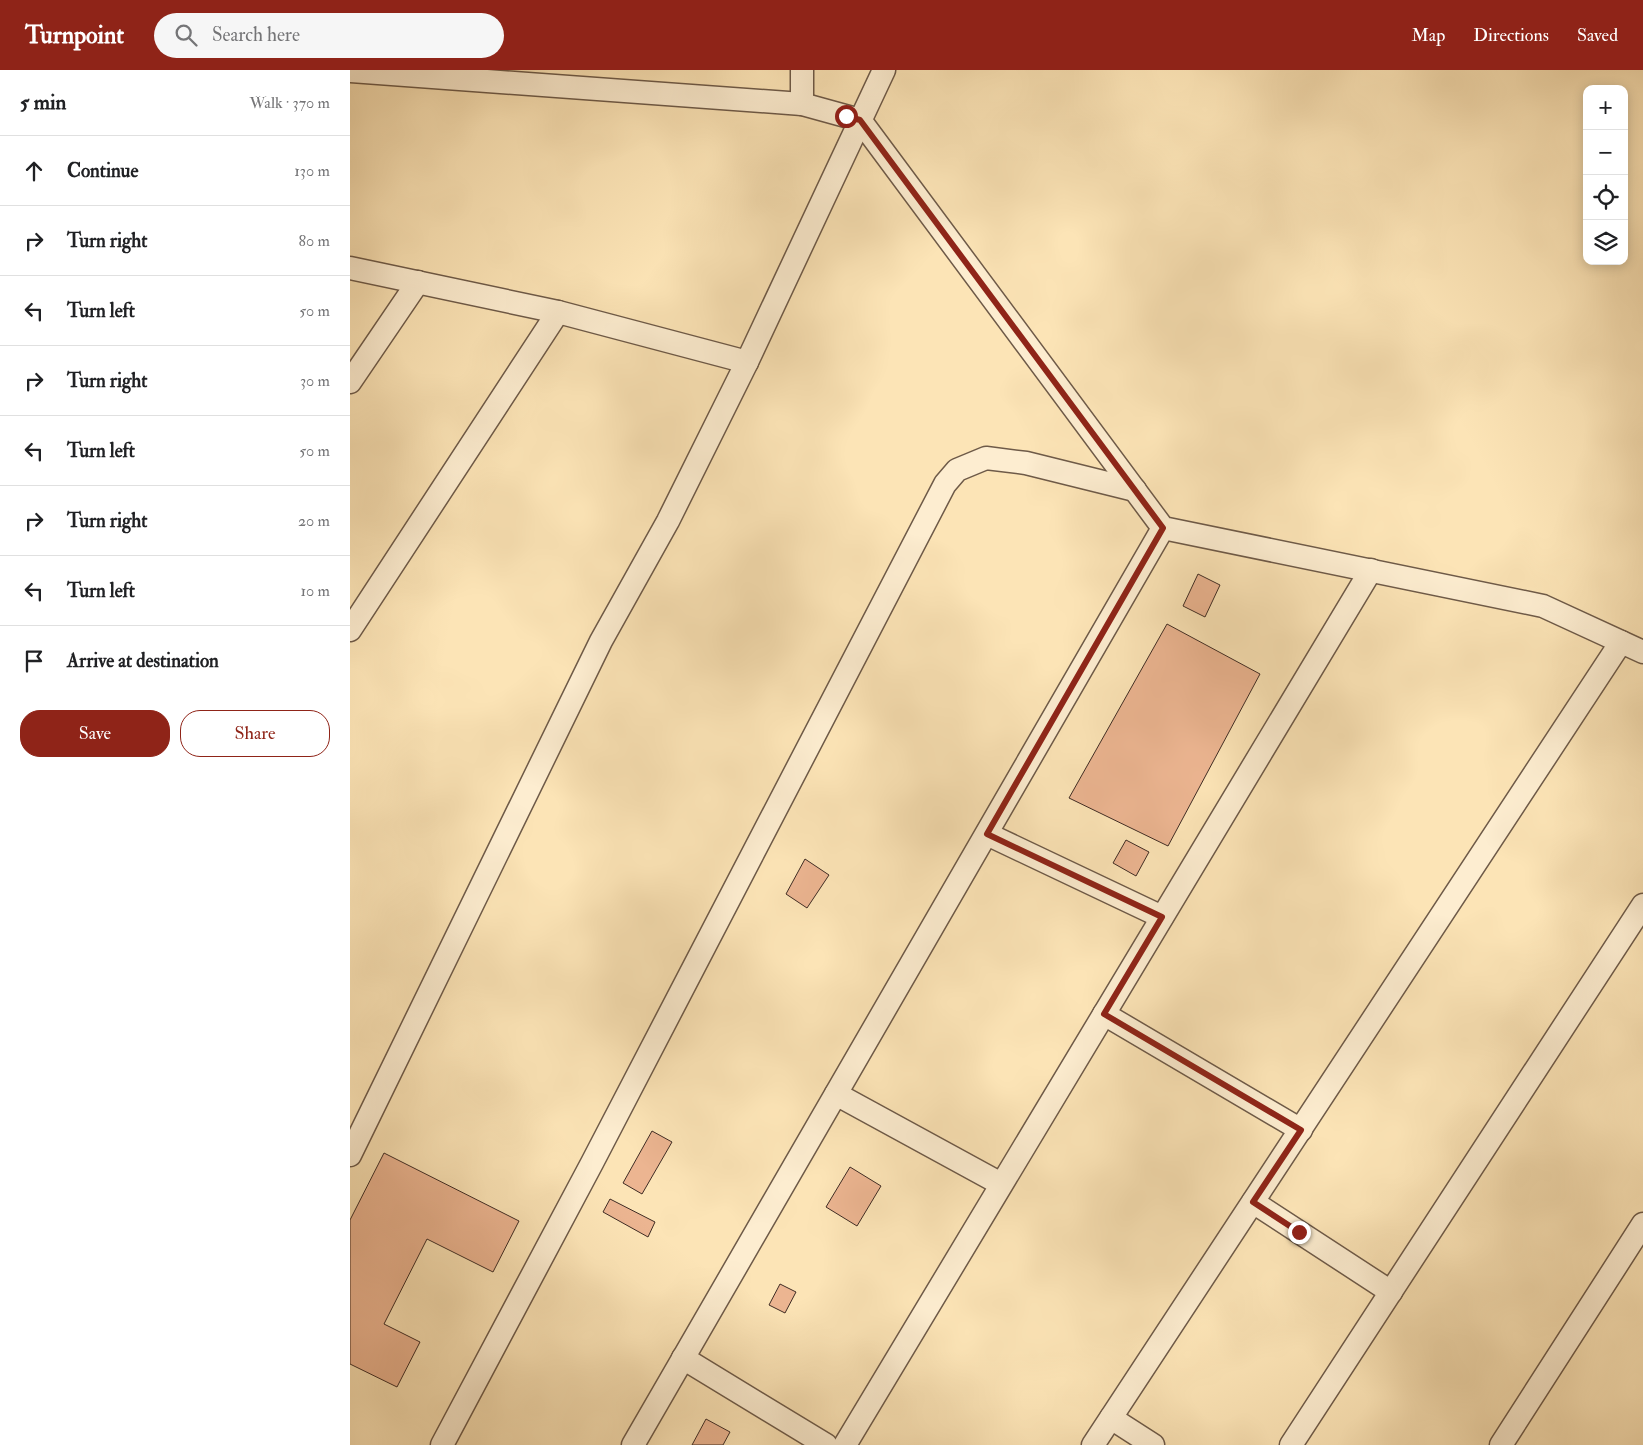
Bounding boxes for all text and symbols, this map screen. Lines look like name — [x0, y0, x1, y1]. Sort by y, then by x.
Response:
search box — [154, 13, 504, 58]
text: Turnpoint — [25, 20, 124, 51]
icon: search — [172, 21, 200, 49]
text: Search here — [212, 23, 300, 47]
text: Map — [1412, 24, 1445, 47]
text: Directions — [1473, 24, 1549, 47]
text: Saved — [1577, 24, 1618, 47]
map controls — [1583, 85, 1628, 265]
button: + — [1583, 85, 1628, 130]
text: 5 min — [20, 89, 66, 116]
text: Walk · 370 m — [249, 93, 330, 113]
route start — [835, 105, 858, 128]
button: − — [1583, 130, 1628, 175]
icon: ahead — [20, 157, 48, 185]
text: Continue — [67, 159, 138, 183]
text: 130 m — [294, 161, 330, 181]
button: locate — [1583, 175, 1628, 220]
button: layers — [1583, 220, 1628, 265]
icon: right — [20, 227, 48, 255]
text: Turn right — [67, 229, 147, 253]
text: 80 m — [299, 231, 330, 251]
icon: left — [20, 297, 48, 325]
text: Turn left — [67, 299, 135, 323]
text: 50 m — [299, 301, 330, 321]
icon: right — [20, 367, 48, 395]
text: Turn right — [67, 369, 147, 393]
text: 30 m — [300, 371, 330, 391]
icon: left — [20, 437, 48, 465]
text: Turn left — [67, 439, 135, 463]
text: 50 m — [299, 441, 330, 461]
icon: right — [20, 507, 48, 535]
text: Turn right — [67, 509, 147, 533]
text: 20 m — [298, 511, 330, 531]
icon: left — [20, 577, 48, 605]
text: Turn left — [67, 579, 135, 603]
text: 10 m — [300, 581, 330, 601]
icon: arrive — [20, 647, 48, 675]
text: Arrive at destination — [67, 649, 219, 673]
button: Save — [20, 710, 170, 757]
button: Share — [180, 710, 330, 757]
route end — [1288, 1221, 1311, 1244]

